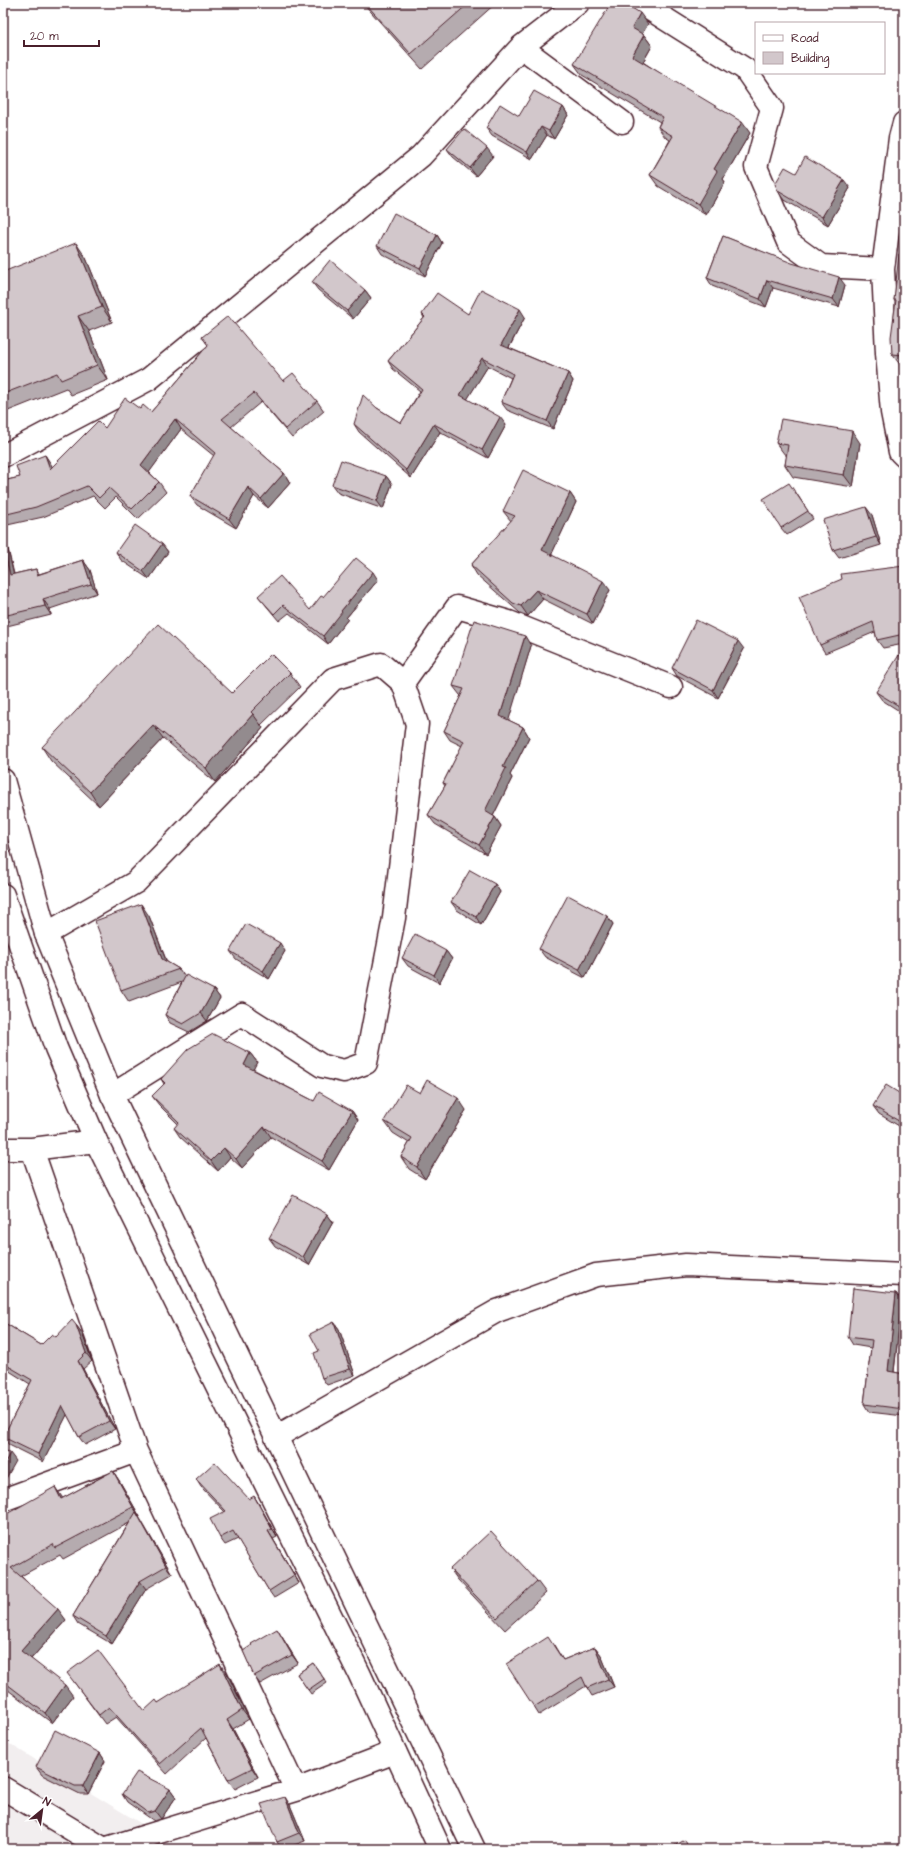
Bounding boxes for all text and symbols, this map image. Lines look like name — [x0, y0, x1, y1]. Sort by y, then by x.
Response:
scale bar — [24, 22, 99, 48]
legend — [755, 22, 885, 74]
text: 20 m — [30, 28, 59, 45]
text: Road — [791, 30, 819, 47]
text: Building — [791, 50, 829, 68]
north arrow — [22, 1790, 62, 1830]
text: N — [40, 1793, 53, 1810]

